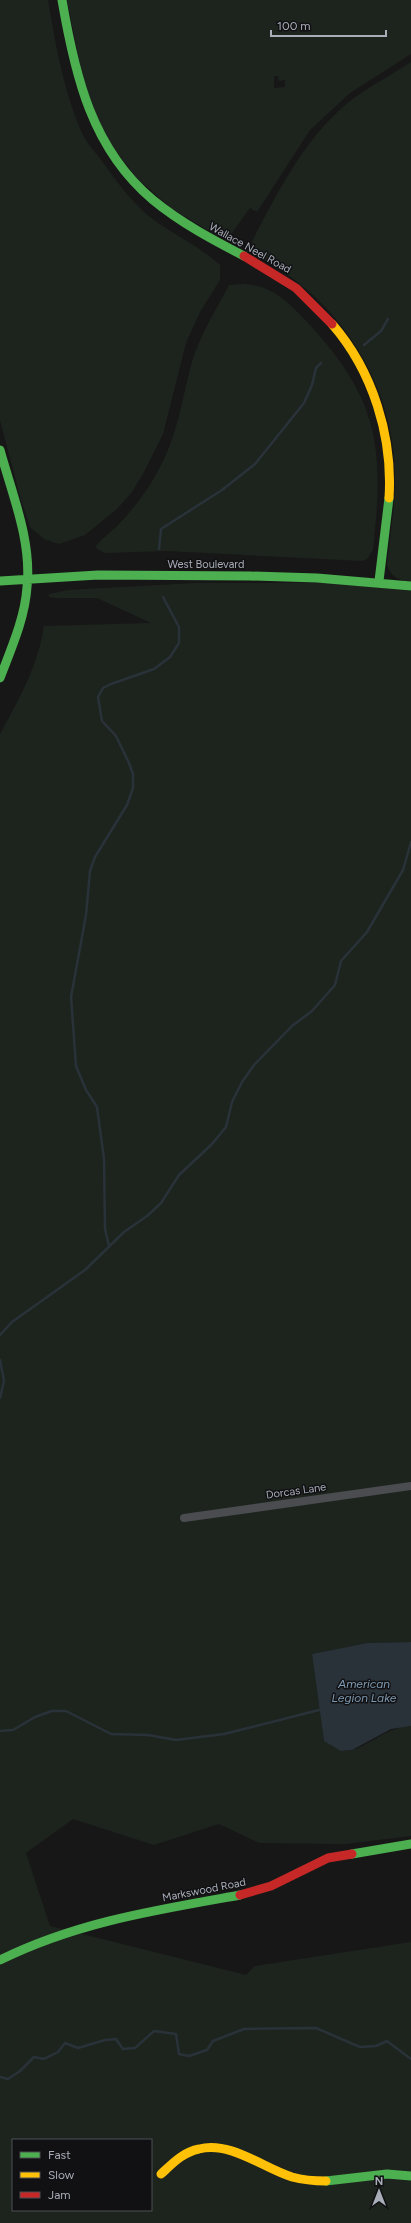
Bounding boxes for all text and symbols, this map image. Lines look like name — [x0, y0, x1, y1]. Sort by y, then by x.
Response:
scale bar — [271, 12, 386, 38]
text: 100 m — [277, 19, 311, 33]
street label: Wallace Neel Road — [207, 220, 293, 276]
street label: West Boulevard — [167, 558, 245, 571]
street label: Dorcas Lane — [265, 1480, 327, 1502]
water label: American Legion Lake — [332, 1677, 397, 1705]
street label: Markswood Road — [161, 1876, 247, 1904]
legend — [12, 2139, 152, 2211]
text: Fast — [48, 2148, 71, 2162]
text: Slow — [48, 2168, 75, 2182]
north arrow — [359, 2171, 399, 2211]
text: N — [375, 2175, 383, 2188]
text: Jam — [48, 2188, 71, 2202]

